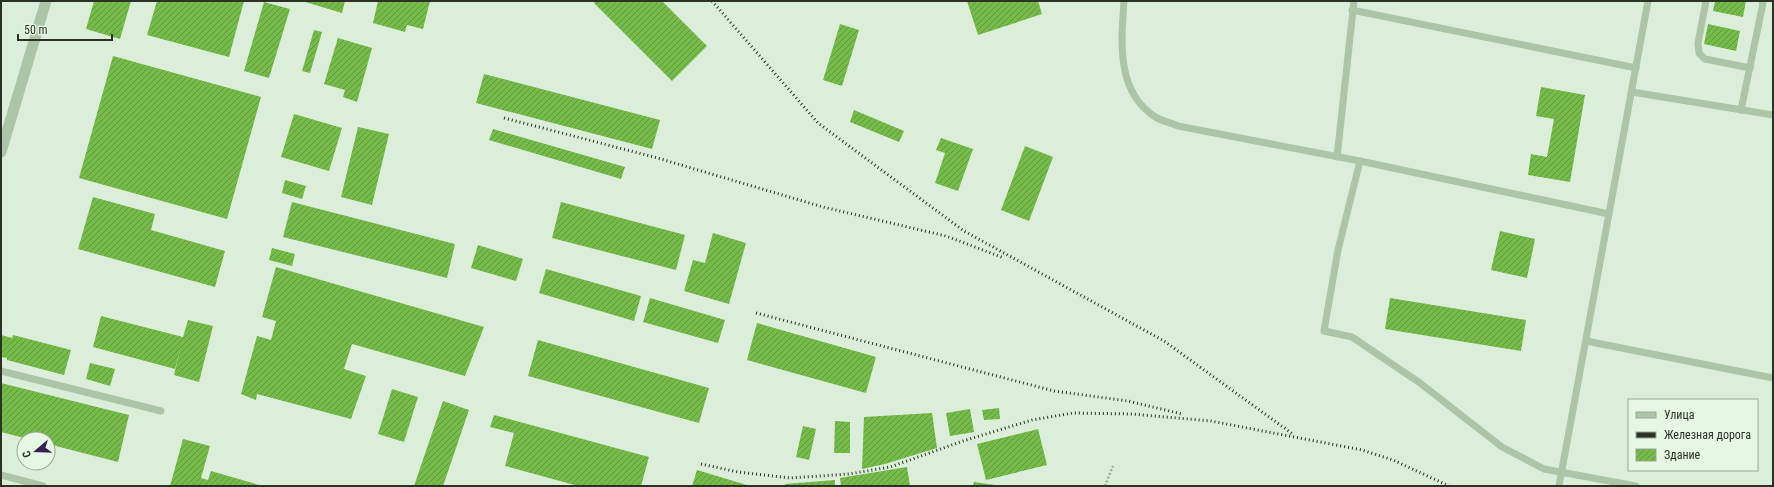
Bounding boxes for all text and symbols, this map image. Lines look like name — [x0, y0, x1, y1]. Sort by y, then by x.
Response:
scale bar — [18, 16, 112, 42]
text: 50 m — [24, 23, 48, 37]
legend — [1628, 399, 1758, 471]
text: Улица — [1664, 408, 1695, 422]
text: Железная дорога — [1664, 428, 1751, 442]
north arrow — [16, 431, 56, 471]
text: Здание — [1664, 448, 1701, 462]
text: С — [20, 449, 34, 459]

